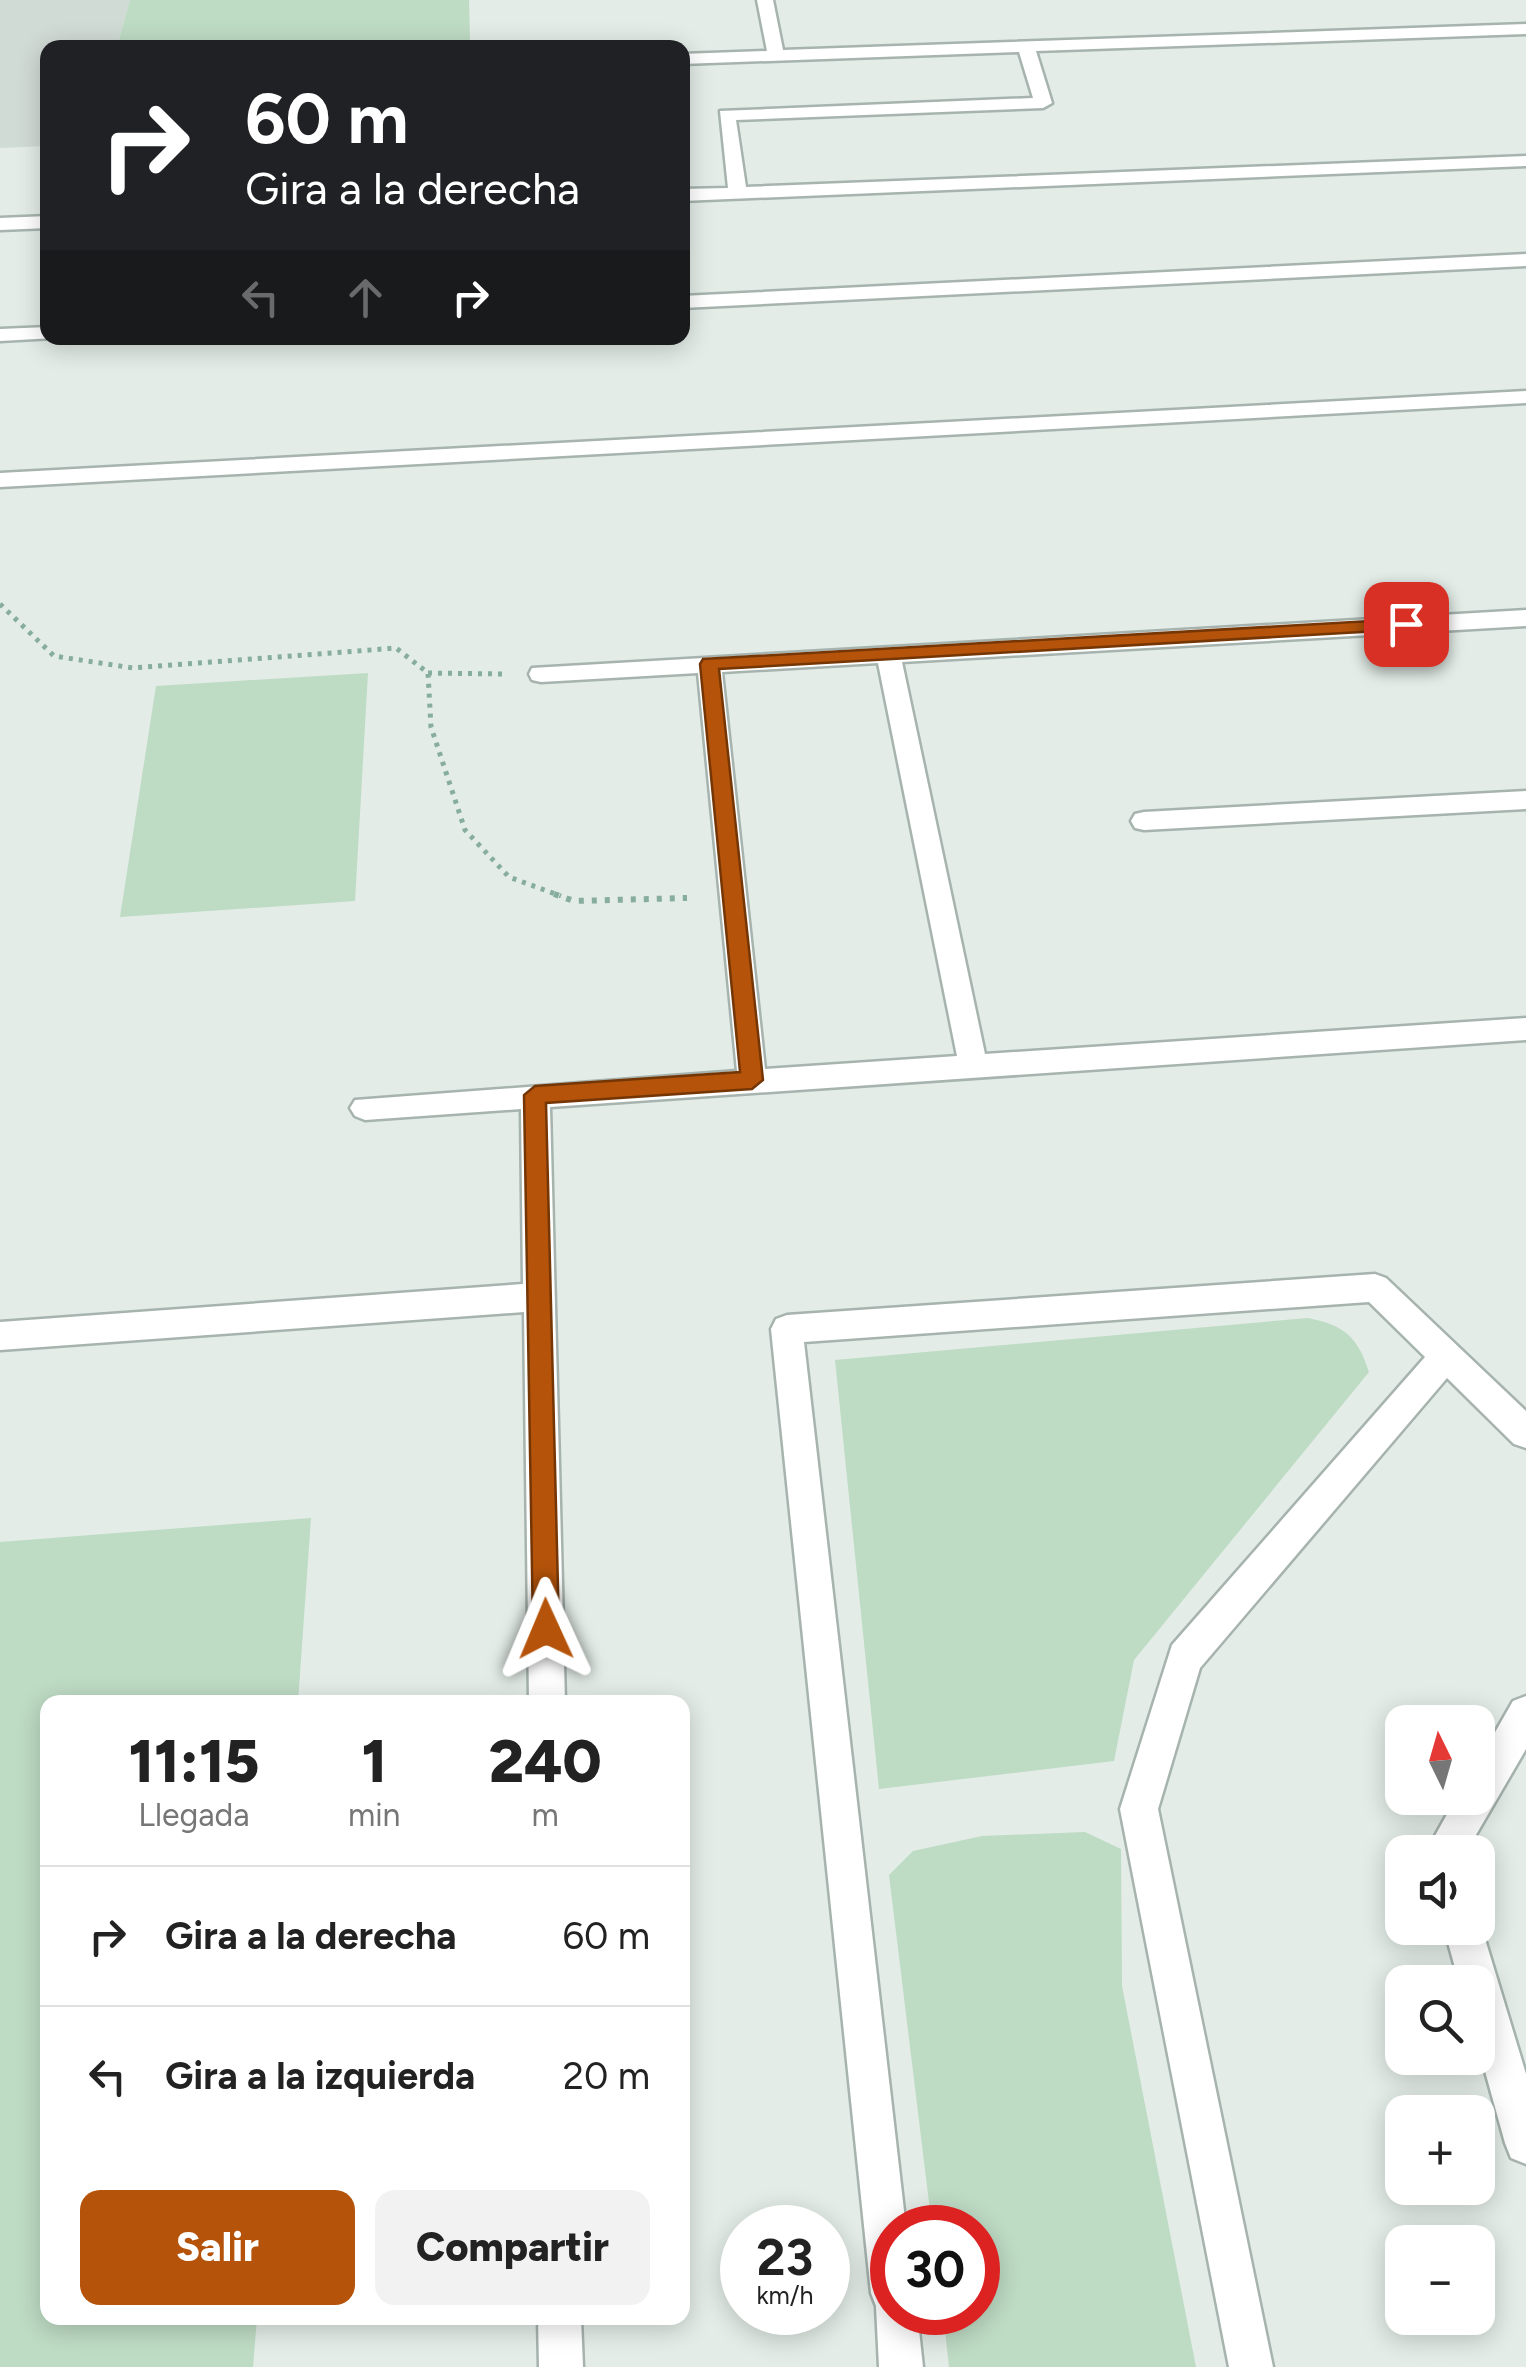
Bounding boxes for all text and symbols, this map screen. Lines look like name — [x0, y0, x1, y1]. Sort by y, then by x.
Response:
text: 60 m — [245, 76, 409, 161]
icon: right — [80, 80, 210, 210]
text: Gira a la derecha — [245, 161, 580, 215]
icon: left — [233, 270, 288, 325]
icon: ahead — [338, 270, 393, 325]
icon: right — [443, 270, 498, 325]
pin — [1364, 582, 1449, 667]
icon: arrive — [1379, 597, 1434, 652]
position arrow — [494, 1577, 598, 1681]
north arrow — [1385, 1705, 1495, 1815]
map controls — [1385, 1705, 1495, 2335]
text: 11:15 — [128, 1725, 260, 1797]
text: 1 — [361, 1725, 387, 1797]
text: 240 — [489, 1725, 602, 1797]
text: Llegada — [138, 1796, 250, 1834]
text: min — [348, 1796, 400, 1834]
text: m — [532, 1796, 559, 1834]
button: sound — [1385, 1835, 1495, 1945]
icon: right — [80, 1909, 135, 1964]
text: Gira a la derecha — [165, 1913, 457, 1959]
text: 60 m — [562, 1913, 650, 1959]
button: search — [1385, 1965, 1495, 2075]
icon: left — [80, 2049, 135, 2104]
text: Gira a la izquierda — [165, 2053, 475, 2099]
text: 20 m — [563, 2053, 650, 2099]
button: + — [1385, 2095, 1495, 2205]
button: Salir — [80, 2190, 355, 2305]
button: Compartir — [375, 2190, 650, 2305]
speed limit sign: 30 — [870, 2205, 1000, 2335]
button: − — [1385, 2225, 1495, 2335]
text: 23 — [757, 2227, 813, 2288]
text: km/h — [756, 2280, 814, 2310]

